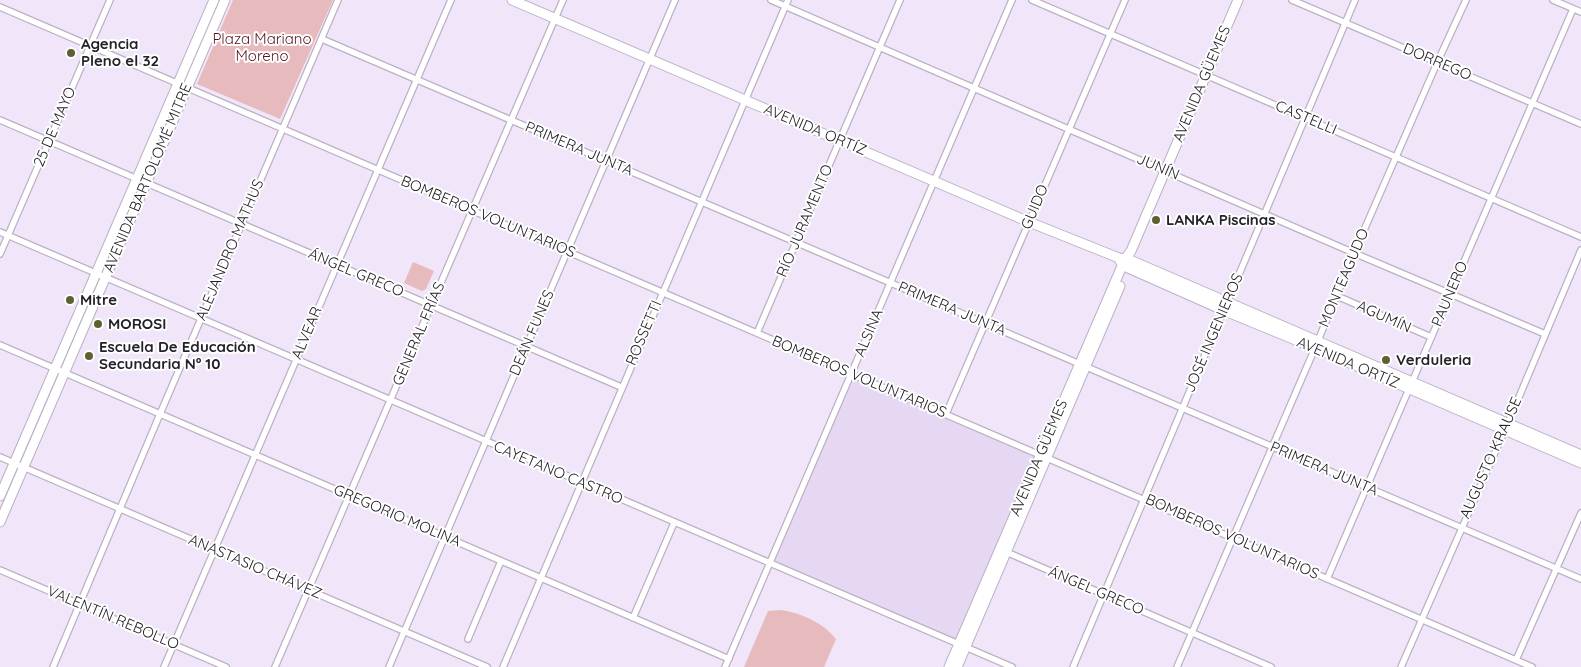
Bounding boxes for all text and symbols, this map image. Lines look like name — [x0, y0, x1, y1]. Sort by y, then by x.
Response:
street label: AVENIDA GÜEMES — [1169, 23, 1235, 145]
park label: Plaza Mariano Moreno — [212, 30, 312, 65]
place label: Agencia Pleno el 32 — [81, 35, 159, 70]
street label: DORREGO — [1400, 39, 1474, 85]
marker: Agencia Pleno el 32 — [65, 47, 77, 59]
street label: AVENIDA BARTOLOMÉ MITRE — [100, 81, 196, 275]
street label: 25 DE MAYO — [30, 84, 80, 170]
street label: CASTELLI — [1272, 97, 1340, 139]
street label: AVENIDA ORTÍZ — [761, 100, 869, 160]
street label: PRIMERA JUNTA — [522, 118, 636, 180]
street label: JUNÍN — [1134, 150, 1182, 184]
street label: RÍO JURAMENTO — [773, 162, 837, 280]
street label: BOMBEROS VOLUNTARIOS — [398, 172, 578, 262]
street label: ALEJANDRO MATHUS — [192, 177, 268, 323]
street label: GUIDO — [1018, 182, 1052, 232]
place label: LANKA Piscinas — [1166, 211, 1275, 229]
marker: LANKA Piscinas — [1150, 214, 1162, 226]
street label: MONTEAGUDO — [1315, 226, 1373, 330]
street label: ÁNGEL GRECO — [306, 245, 406, 301]
street label: PAUNERO — [1428, 259, 1472, 329]
street label: JOSÉ INGENIEROS — [1181, 271, 1247, 395]
street label: PRIMERA JUNTA — [895, 278, 1009, 340]
street label: GENERAL FRÍAS — [389, 280, 449, 388]
street label: DEÁN FUNES — [506, 288, 558, 378]
place label: Mitre — [80, 291, 117, 309]
marker: Mitre — [64, 294, 76, 306]
street label: AGUMÍN — [1354, 297, 1414, 337]
street label: ROSSETTI — [622, 298, 666, 368]
street label: ALVEAR — [288, 304, 326, 362]
street label: ALSINA — [851, 306, 887, 360]
place label: MOROSI — [108, 315, 166, 333]
marker: MOROSI — [92, 318, 104, 330]
street label: BOMBEROS VOLUNTARIOS — [769, 332, 949, 422]
street label: AVENIDA ORTÍZ — [1294, 333, 1402, 393]
place label: Escuela De Educación Secundaria Nº 10 — [99, 338, 256, 373]
marker: Escuela De Educación Secundaria Nº 10 — [83, 350, 95, 362]
place label: Verduleria — [1396, 351, 1472, 369]
marker: Verduleria — [1380, 354, 1392, 366]
street label: AUGUSTO KRAUSE — [1456, 394, 1526, 522]
street label: AVENIDA GÜEMES — [1006, 397, 1072, 519]
street label: CAYETANO CASTRO — [491, 438, 625, 508]
street label: PRIMERA JUNTA — [1267, 438, 1381, 500]
street label: GREGORIO MOLINA — [331, 481, 463, 551]
street label: BOMBEROS VOLUNTARIOS — [1142, 491, 1322, 583]
street label: ANASTASIO CHÁVEZ — [186, 531, 324, 603]
street label: ÁNGEL GRECO — [1046, 563, 1146, 619]
street label: VALENTÍN REBOLLO — [44, 582, 182, 654]

